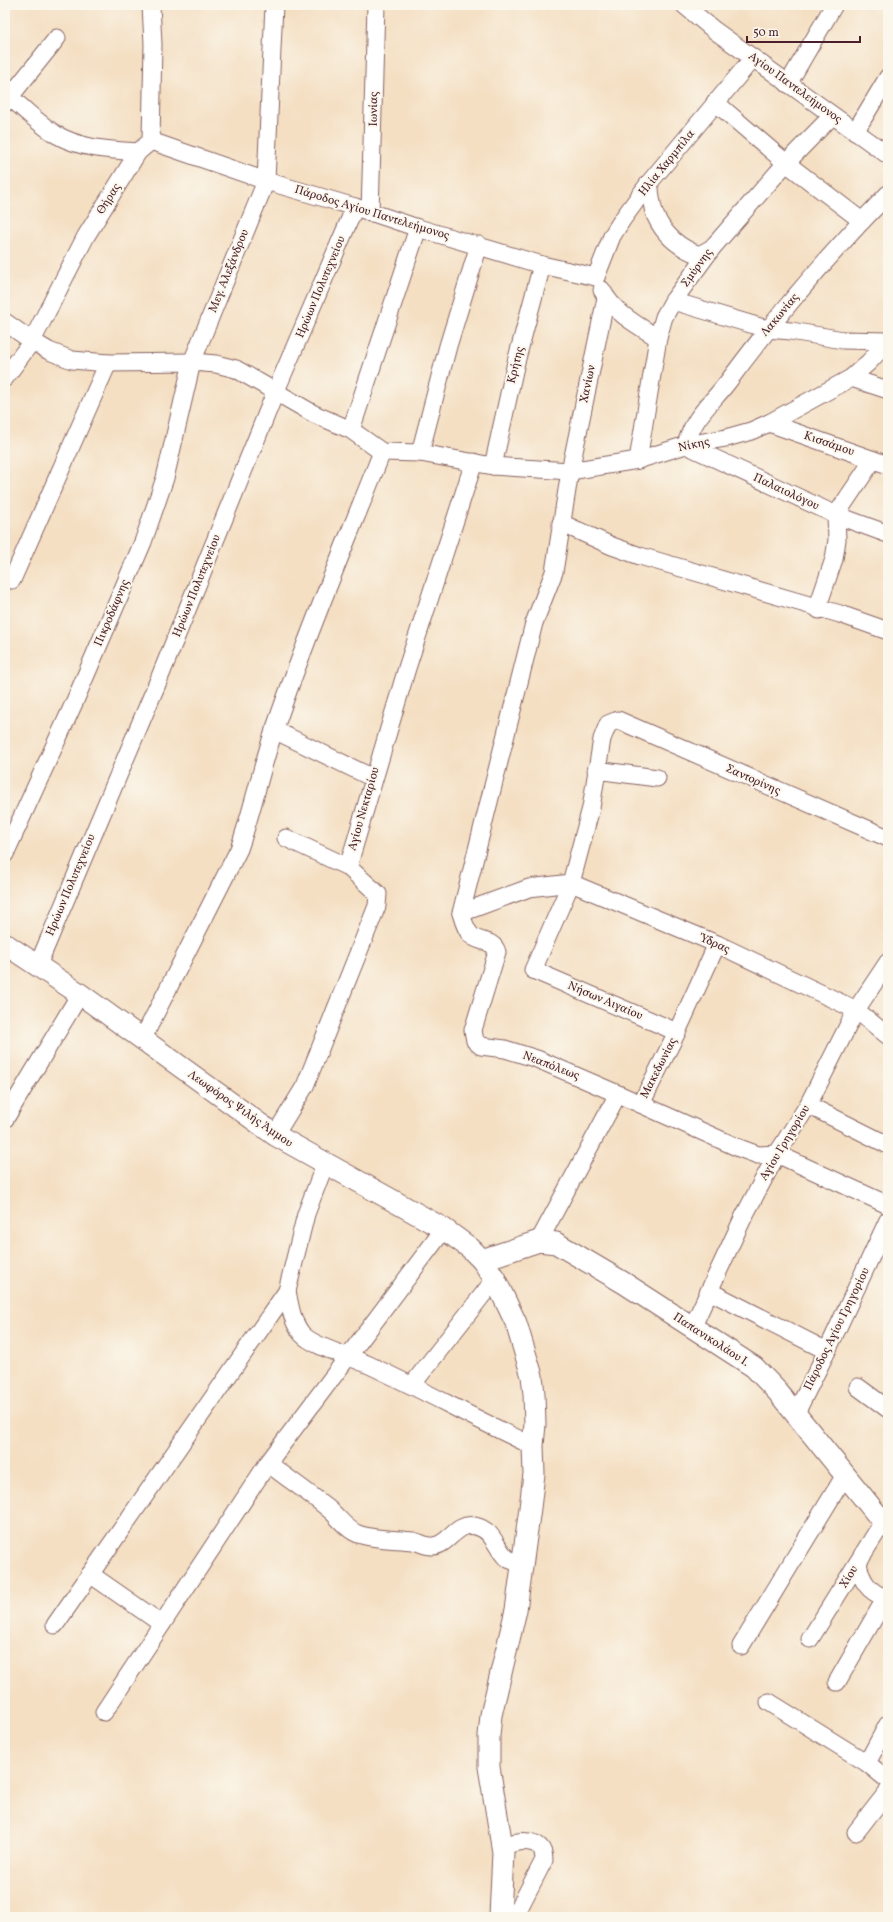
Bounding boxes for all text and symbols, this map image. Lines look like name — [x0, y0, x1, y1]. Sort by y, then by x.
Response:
scale bar — [747, 18, 860, 44]
text: 50 m — [753, 25, 779, 41]
street label: Αγίου Παντελεήμονος — [745, 49, 845, 127]
street label: Ιωνίας — [366, 91, 382, 127]
street label: Ηλία Χαρμπίλα — [635, 126, 699, 200]
street label: Θήρας — [93, 180, 125, 218]
street label: Πάροδος Αγίου Παντελεήμονος — [293, 182, 451, 244]
street label: Μεγ. Αλεξάνδρου — [205, 227, 253, 315]
street label: Ηρώων Πολυτεχνείου — [292, 233, 350, 340]
street label: Σμύρνης — [678, 245, 716, 291]
street label: Λακωνίας — [757, 290, 803, 340]
street label: Κρήτης — [504, 345, 528, 385]
street label: Χανίων — [576, 363, 600, 405]
street label: Κισσάμου — [802, 428, 857, 460]
street label: Νίκης — [677, 434, 711, 456]
street label: Παλαιολόγου — [750, 470, 822, 514]
street label: Ηρώων Πολυτεχνείου — [169, 532, 225, 640]
street label: Πικροδάφνης — [91, 577, 133, 649]
street label: Σαντορίνης — [723, 761, 783, 799]
street label: Αγίου Νεκταρίου — [344, 765, 384, 853]
street label: Ηρώων Πολυτεχνείου — [42, 831, 100, 938]
street label: Ύδρας — [696, 930, 733, 958]
street label: Νήσων Αιγαίου — [565, 978, 645, 1024]
street label: Μακεδωνίας — [637, 1035, 681, 1101]
street label: Νεαπόλεως — [520, 1048, 582, 1084]
street label: Λεωφόρος Ψιλής Άμμου — [184, 1067, 296, 1151]
street label: Αγίου Γρηγορίου — [756, 1102, 814, 1184]
street label: Πάροδος Αγίου Γρηγορίου — [800, 1265, 874, 1393]
street label: Παπανικολάου Ι. — [670, 1309, 752, 1371]
street label: Χίου — [836, 1562, 862, 1591]

